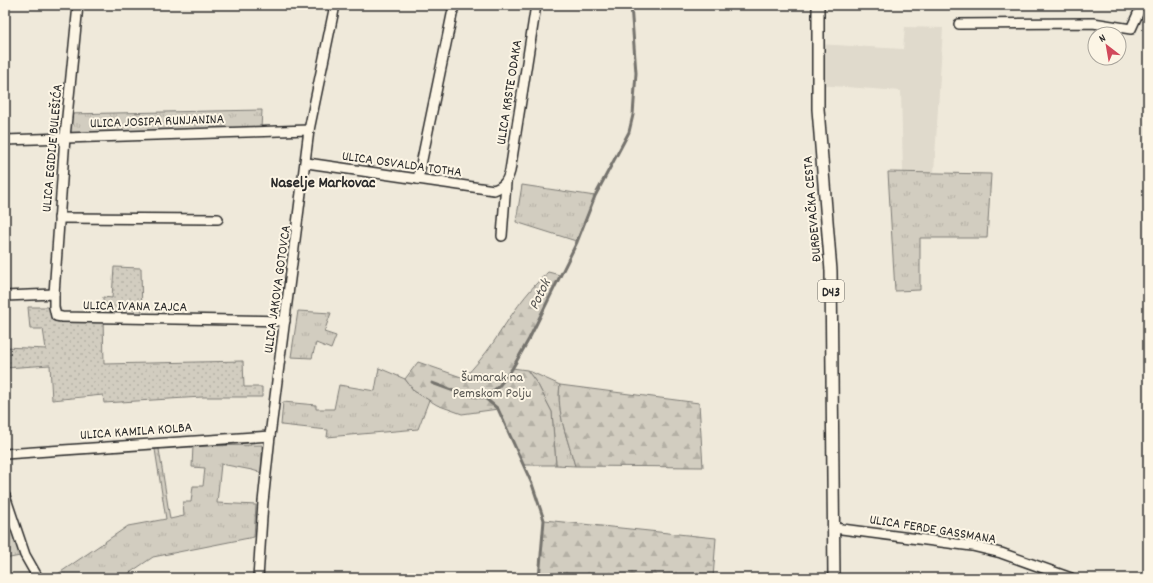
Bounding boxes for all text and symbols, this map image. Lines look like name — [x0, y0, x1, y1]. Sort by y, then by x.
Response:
north arrow — [1087, 26, 1127, 66]
text: N — [1096, 31, 1110, 47]
street label: ULICA KRSTE ODAKA — [492, 38, 528, 146]
street label: ULICA EGIDIJE BULEŠIĆA — [37, 83, 69, 213]
street label: ULICA JOSIPA RUNJANINA — [90, 110, 225, 134]
street label: ULICA OSVALDA TOTHA — [340, 147, 463, 183]
street label: ĐURĐEVAČKA CESTA — [798, 155, 828, 263]
district label: Naselje Markovac — [271, 172, 376, 195]
street label: ULICA JAKOVA GOTOVCA — [259, 223, 297, 355]
water label: Potok — [524, 274, 558, 314]
road number: D43 — [818, 280, 844, 302]
street label: ULICA IVANA ZAJCA — [83, 296, 188, 318]
park label: Šumarak na Pemskom Polju — [453, 368, 531, 404]
street label: ULICA KAMILA KOLBA — [79, 418, 193, 446]
street label: ULICA FERDE GASSMANA — [868, 510, 998, 550]

